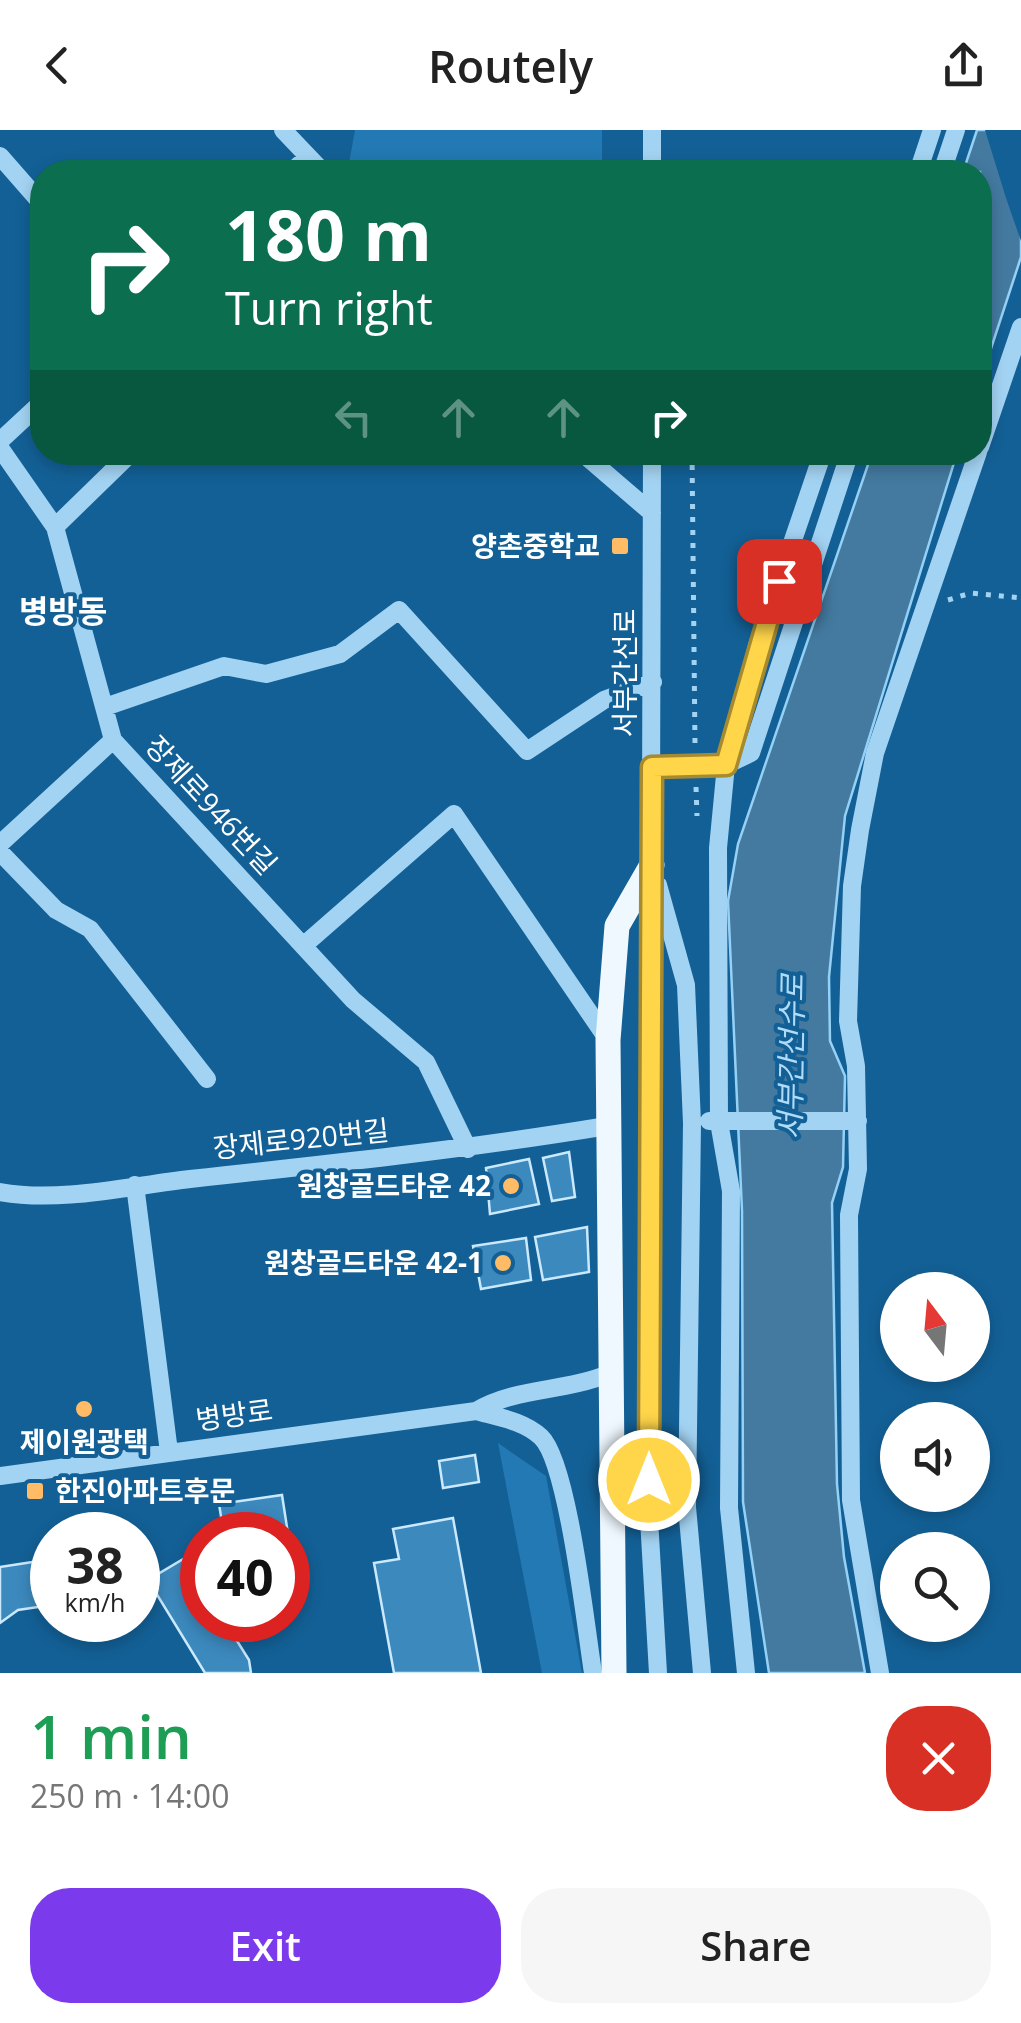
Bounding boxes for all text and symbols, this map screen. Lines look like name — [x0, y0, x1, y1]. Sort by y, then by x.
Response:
text: Routely — [428, 35, 593, 96]
icon: back — [30, 38, 85, 93]
icon: share — [936, 38, 991, 93]
text: 180 m — [225, 186, 432, 282]
icon: right — [60, 200, 190, 330]
text: Turn right — [225, 277, 433, 338]
icon: left — [326, 390, 381, 445]
icon: ahead — [431, 390, 486, 445]
icon: ahead — [536, 390, 591, 445]
icon: right — [641, 390, 696, 445]
place label: 양촌중학교 — [471, 526, 600, 564]
marker: 양촌중학교 — [609, 535, 631, 557]
pin — [737, 539, 822, 624]
icon: arrive — [752, 554, 807, 609]
district label: 병방동 — [19, 589, 107, 632]
street label: 서부간선로 — [605, 609, 643, 737]
street label: 장제로946번길 — [138, 727, 286, 882]
water label: 서부간선수로 — [769, 972, 812, 1140]
street label: 장제로920번길 — [211, 1110, 391, 1166]
place label: 원창골드타운 42 — [297, 1166, 491, 1204]
marker: 원창골드타운 42 — [500, 1175, 522, 1197]
place label: 원창골드타운 42-1 — [264, 1243, 483, 1281]
marker: 원창골드타운 42-1 — [492, 1252, 514, 1274]
north arrow — [880, 1272, 990, 1382]
map controls — [880, 1272, 990, 1642]
street label: 병방로 — [193, 1390, 275, 1438]
marker: 제이원광택 — [73, 1398, 95, 1420]
button: sound — [880, 1402, 990, 1512]
place label: 제이원광택 — [20, 1422, 148, 1460]
position arrow — [597, 1428, 701, 1532]
place label: 한진아파트후문 — [55, 1471, 235, 1509]
marker: 한진아파트후문 — [24, 1480, 46, 1502]
speed limit sign: 40 — [180, 1512, 310, 1642]
text: 38 — [66, 1531, 124, 1599]
button: search — [880, 1532, 990, 1642]
text: km/h — [65, 1585, 125, 1619]
text: 1 min — [30, 1695, 192, 1777]
button: close — [886, 1706, 991, 1811]
text: 250 m · 14:00 — [30, 1774, 229, 1817]
button: Exit — [30, 1888, 501, 2003]
button: Share — [521, 1888, 991, 2003]

